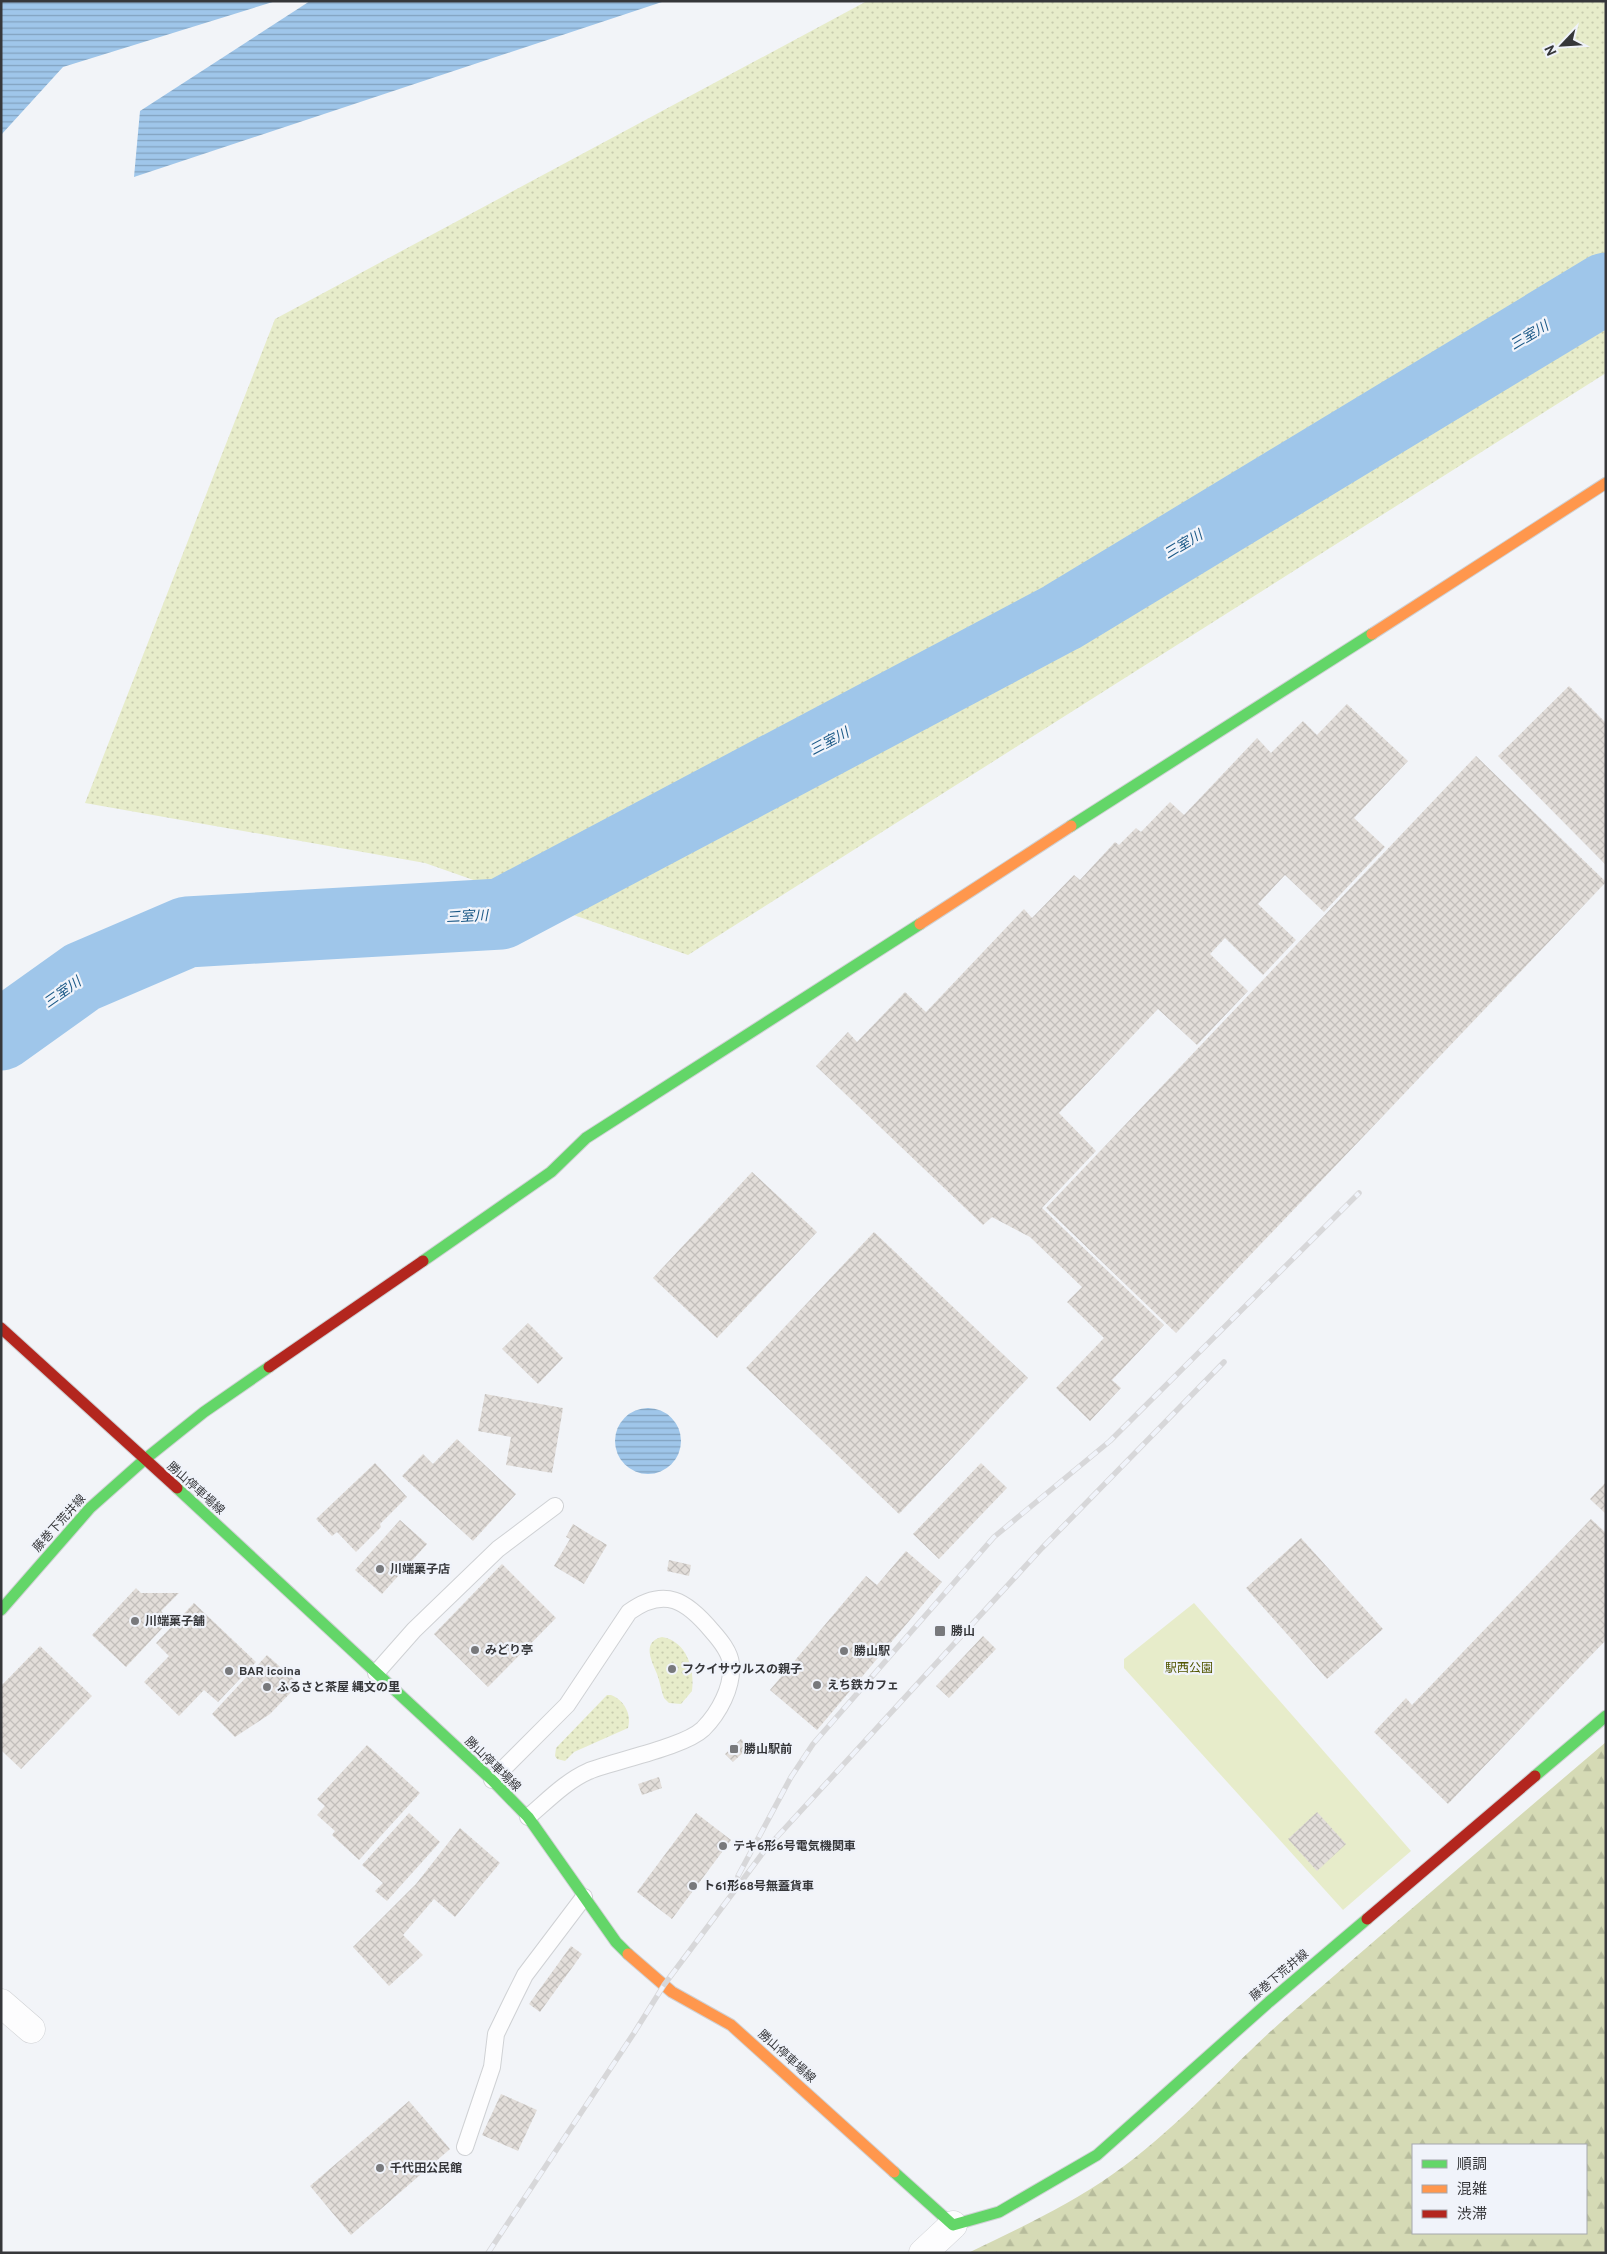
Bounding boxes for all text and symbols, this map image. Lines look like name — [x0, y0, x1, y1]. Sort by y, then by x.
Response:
north arrow — [1537, 20, 1587, 70]
text: N — [1542, 42, 1561, 58]
water label: 三室川 — [1507, 317, 1554, 354]
water label: 三室川 — [1161, 526, 1208, 563]
water label: 三室川 — [807, 724, 854, 760]
water label: 三室川 — [446, 908, 490, 927]
water label: 三室川 — [41, 973, 87, 1012]
street label: 勝山停車場線 — [163, 1459, 227, 1519]
street label: 藤巻下荒井線 — [30, 1492, 90, 1556]
place label: 川端菓子店 — [390, 1562, 450, 1578]
marker: 川端菓子店 — [374, 1563, 386, 1575]
place label: 川端菓子舗 — [145, 1614, 205, 1630]
marker: 川端菓子舗 — [129, 1615, 141, 1627]
marker: 勝山 — [933, 1624, 947, 1638]
place label: 勝山 — [951, 1624, 975, 1640]
place label: みどり亭 — [485, 1643, 533, 1659]
marker: みどり亭 — [469, 1644, 481, 1656]
place label: 勝山駅 — [854, 1644, 890, 1660]
marker: 勝山駅 — [838, 1645, 850, 1657]
park label: 駅西公園 — [1165, 1661, 1213, 1677]
place label: フクイサウルスの親子 — [682, 1662, 802, 1678]
marker: フクイサウルスの親子 — [666, 1663, 678, 1675]
place label: BAR icoina — [239, 1664, 301, 1680]
marker: BAR icoina — [223, 1665, 235, 1677]
place label: えち鉄カフェ — [827, 1678, 899, 1694]
marker: えち鉄カフェ — [811, 1679, 823, 1691]
place label: ふるさと茶屋 縄文の里 — [277, 1680, 400, 1696]
marker: ふるさと茶屋 縄文の里 — [261, 1681, 273, 1693]
street label: 勝山停車場線 — [461, 1734, 524, 1795]
place label: 勝山駅前 — [744, 1742, 792, 1758]
marker: 勝山駅前 — [728, 1743, 740, 1755]
place label: テキ6形6号電気機関車 — [733, 1839, 856, 1855]
marker: テキ6形6号電気機関車 — [717, 1840, 729, 1852]
place label: ト61形68号無蓋貨車 — [703, 1879, 814, 1895]
marker: ト61形68号無蓋貨車 — [687, 1880, 699, 1892]
street label: 藤巻下荒井線 — [1247, 1946, 1312, 2005]
street label: 勝山停車場線 — [754, 2027, 818, 2087]
legend — [1412, 2144, 1587, 2234]
text: 順調 — [1457, 2156, 1487, 2175]
place label: 千代田公民館 — [390, 2161, 462, 2177]
marker: 千代田公民館 — [374, 2162, 386, 2174]
text: 混雑 — [1457, 2181, 1487, 2200]
text: 渋滞 — [1457, 2206, 1487, 2225]

